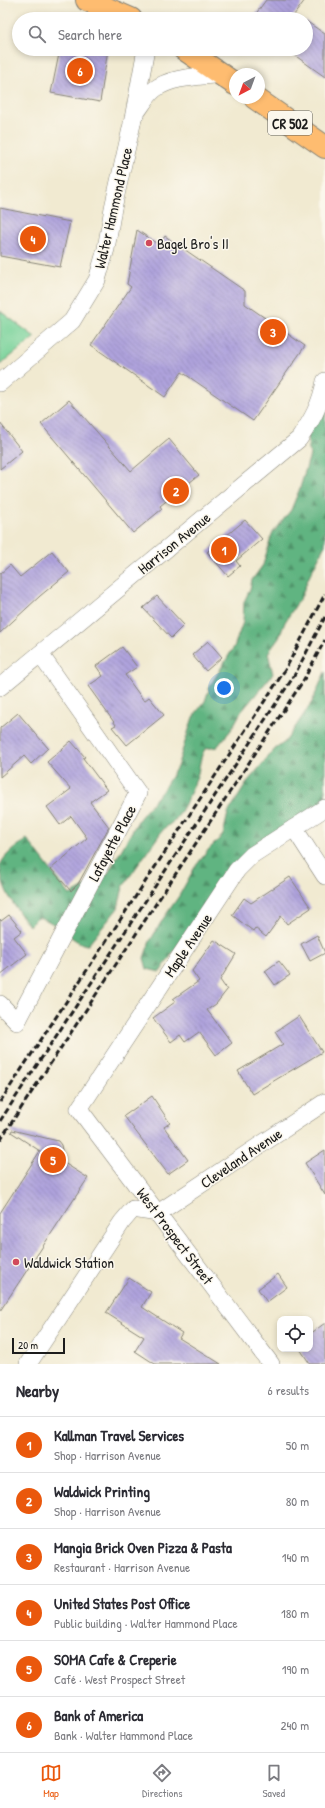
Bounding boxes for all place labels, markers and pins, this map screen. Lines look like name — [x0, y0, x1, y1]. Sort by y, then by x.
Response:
pin: 6 — [67, 56, 93, 86]
pin: 4 — [20, 224, 46, 254]
place label: Bagel Bro's II — [157, 233, 229, 254]
marker: Bagel Bro's II — [144, 238, 154, 248]
pin: 3 — [260, 317, 286, 347]
pin: 2 — [163, 476, 189, 506]
pin: 1 — [211, 535, 237, 565]
pin: 5 — [40, 1145, 66, 1175]
place label: Waldwick Station — [24, 1252, 114, 1273]
marker: Waldwick Station — [11, 1257, 21, 1267]

